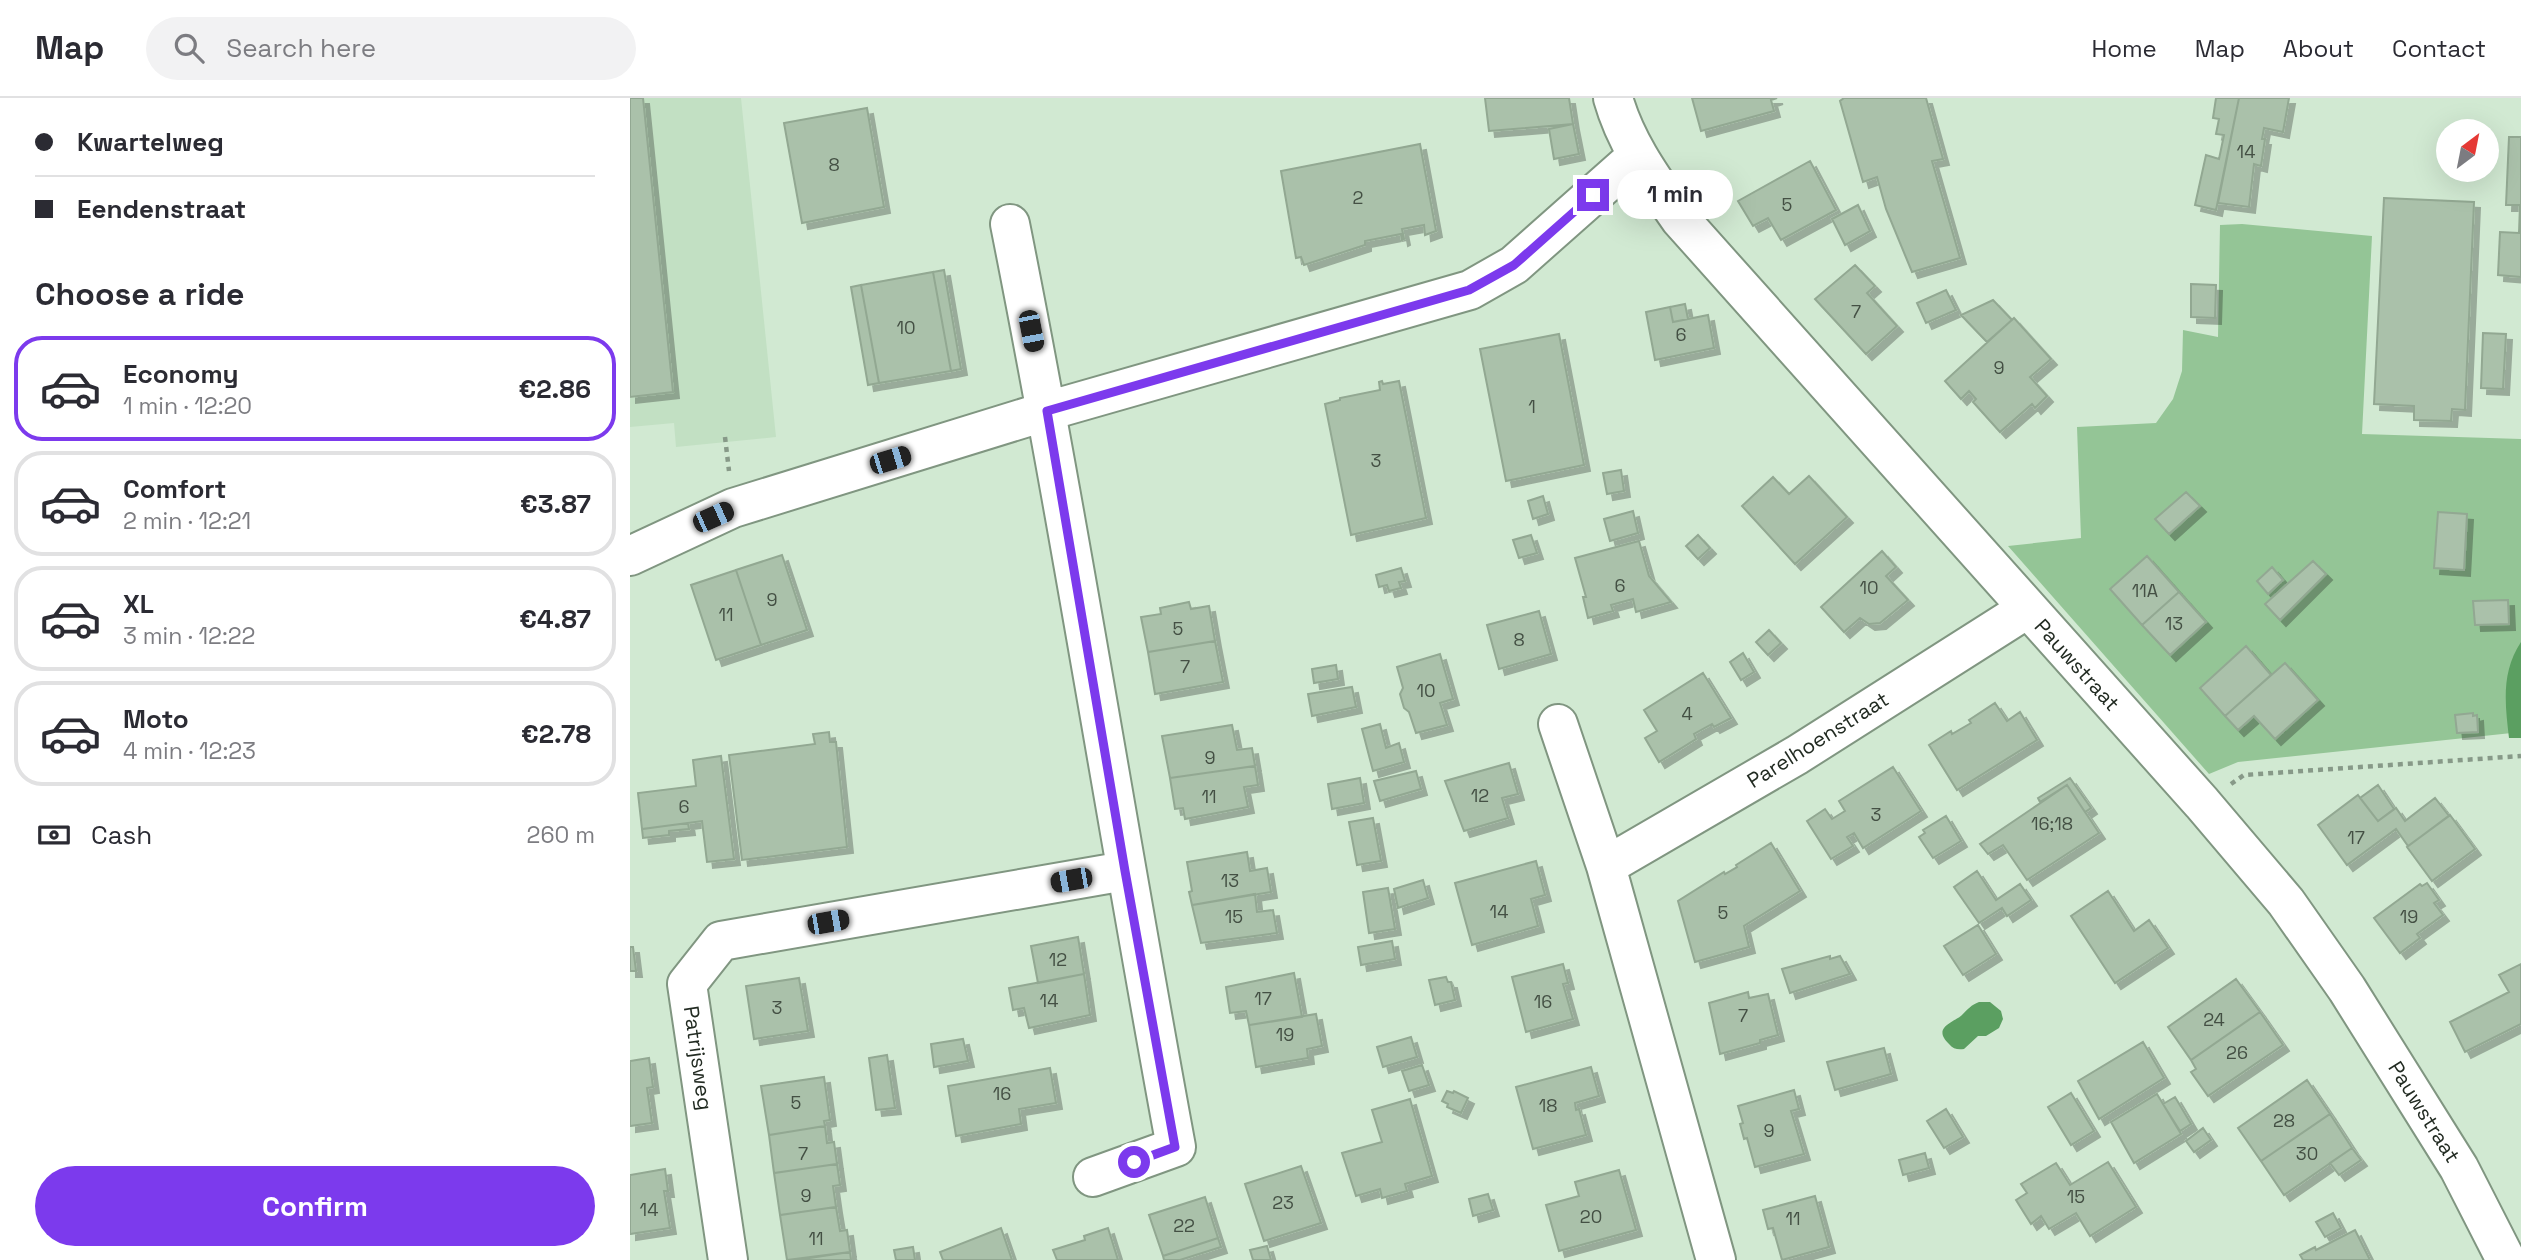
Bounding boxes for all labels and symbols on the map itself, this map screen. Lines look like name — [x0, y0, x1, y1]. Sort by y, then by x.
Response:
north arrow — [2436, 119, 2499, 182]
house number: 14 — [2237, 140, 2255, 163]
house number: 8 — [828, 153, 840, 176]
callout: 1 min — [1618, 170, 1733, 220]
route end — [1577, 179, 1609, 211]
house number: 2 — [1353, 186, 1363, 209]
house number: 5 — [1782, 193, 1792, 216]
house number: 7 — [1851, 300, 1861, 323]
car — [1017, 308, 1046, 354]
house number: 10 — [896, 316, 916, 339]
house number: 6 — [1675, 323, 1687, 346]
house number: 9 — [1993, 356, 2005, 379]
house number: 1 — [1528, 395, 1536, 418]
car — [867, 444, 914, 476]
house number: 3 — [1371, 449, 1381, 472]
car — [690, 499, 737, 535]
house number: 6 — [1614, 574, 1626, 597]
house number: 10 — [1859, 576, 1879, 599]
house number: 11A — [2132, 579, 2158, 602]
house number: 9 — [766, 588, 778, 611]
house number: 11 — [718, 603, 734, 626]
house number: 13 — [2165, 612, 2183, 635]
street label: Pauwstraat — [2029, 613, 2126, 716]
house number: 5 — [1173, 617, 1183, 640]
house number: 8 — [1513, 628, 1525, 651]
house number: 7 — [1180, 655, 1190, 678]
house number: 10 — [1416, 679, 1436, 702]
street label: Parelhoenstraat — [1742, 685, 1894, 794]
house number: 4 — [1681, 702, 1693, 725]
house number: 9 — [1204, 746, 1216, 769]
house number: 12 — [1471, 784, 1489, 807]
house number: 11 — [1201, 785, 1217, 808]
house number: 6 — [678, 795, 690, 818]
house number: 3 — [1871, 803, 1881, 826]
house number: 16;18 — [2031, 812, 2073, 835]
house number: 17 — [2347, 826, 2365, 849]
car — [1049, 866, 1094, 894]
house number: 13 — [1221, 869, 1239, 892]
house number: 14 — [1490, 900, 1508, 923]
house number: 5 — [1718, 901, 1728, 924]
house number: 15 — [1225, 905, 1243, 928]
house number: 19 — [2400, 905, 2418, 928]
car — [806, 908, 851, 936]
house number: 12 — [1049, 948, 1067, 971]
house number: 17 — [1254, 987, 1272, 1010]
house number: 14 — [1040, 989, 1058, 1012]
house number: 16 — [1534, 990, 1552, 1013]
house number: 3 — [772, 996, 782, 1019]
street label: Patrijsweg — [678, 1004, 719, 1112]
house number: 7 — [1738, 1004, 1748, 1027]
house number: 24 — [2203, 1008, 2225, 1031]
house number: 19 — [1276, 1023, 1294, 1046]
house number: 26 — [2226, 1041, 2248, 1064]
street label: Pauwstraat — [2383, 1056, 2466, 1168]
house number: 16 — [993, 1082, 1011, 1105]
house number: 5 — [791, 1091, 801, 1114]
house number: 18 — [1539, 1094, 1557, 1117]
house number: 28 — [2273, 1109, 2295, 1132]
house number: 9 — [1763, 1119, 1775, 1142]
house number: 7 — [798, 1142, 808, 1165]
house number: 30 — [2296, 1142, 2318, 1165]
route start — [1118, 1146, 1150, 1178]
house number: 9 — [800, 1184, 812, 1207]
house number: 15 — [2067, 1185, 2085, 1208]
house number: 23 — [1272, 1191, 1294, 1214]
house number: 14 — [640, 1198, 658, 1221]
house number: 20 — [1580, 1205, 1602, 1228]
house number: 11 — [1785, 1207, 1801, 1230]
house number: 22 — [1173, 1214, 1195, 1237]
house number: 11 — [808, 1227, 824, 1250]

